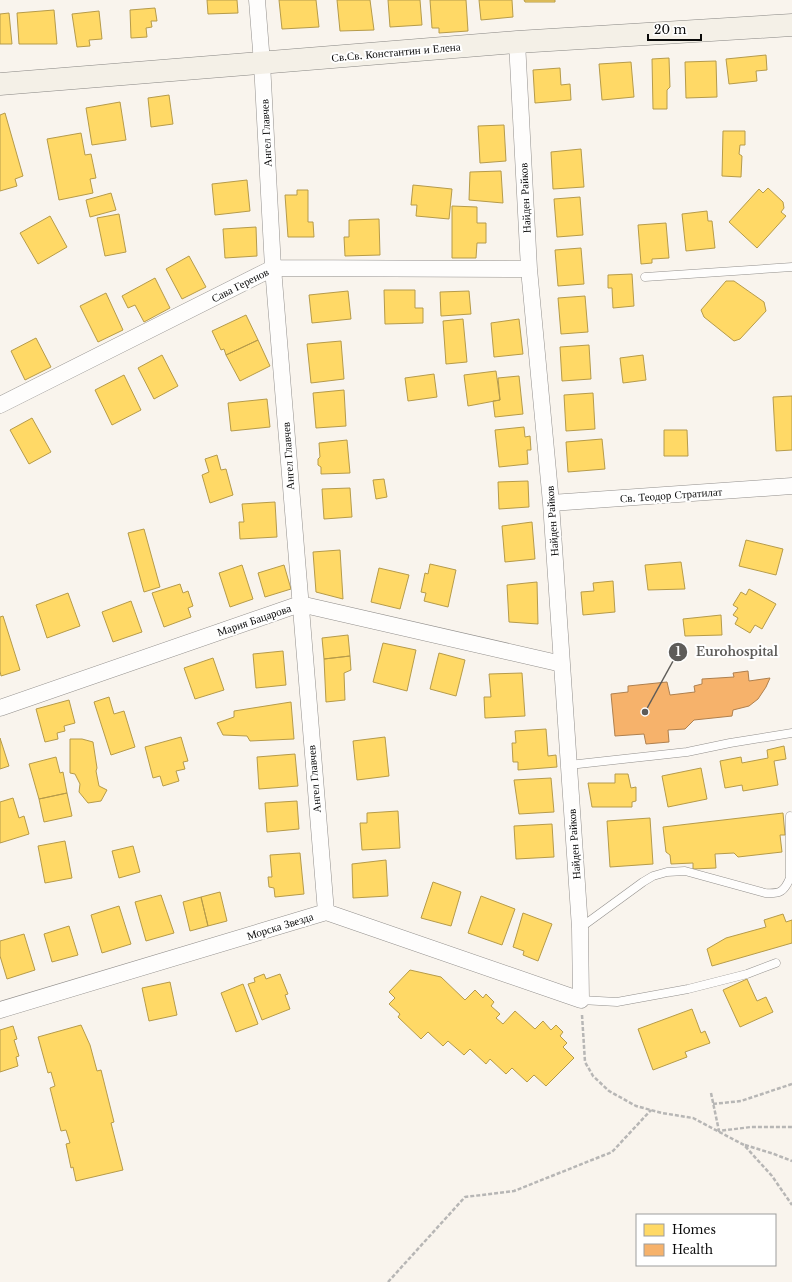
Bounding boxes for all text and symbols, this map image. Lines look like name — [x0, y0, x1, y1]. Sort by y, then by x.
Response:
scale bar — [648, 16, 701, 42]
text: 20 m — [654, 22, 686, 37]
street label: Св.Св. Константин и Елена — [331, 39, 461, 65]
street label: Ангел Главчев — [257, 99, 275, 167]
street label: Найден Райков — [516, 162, 534, 234]
street label: Сава Геренов — [209, 265, 271, 305]
street label: Ангел Главчев — [279, 422, 297, 490]
street label: Св. Теодор Стратилат — [619, 484, 723, 506]
street label: Найден Райков — [543, 485, 561, 557]
street label: Мария Бацарова — [215, 601, 293, 639]
callout: Eurohospital — [668, 640, 786, 664]
text: 1 — [675, 644, 681, 659]
text: Eurohospital — [696, 644, 779, 659]
street label: Ангел Главчев — [304, 745, 324, 813]
street label: Найден Райков — [565, 808, 583, 880]
street label: Морска Звезда — [245, 909, 315, 943]
legend — [636, 1214, 776, 1266]
text: Homes — [672, 1222, 716, 1237]
text: Health — [672, 1242, 713, 1257]

